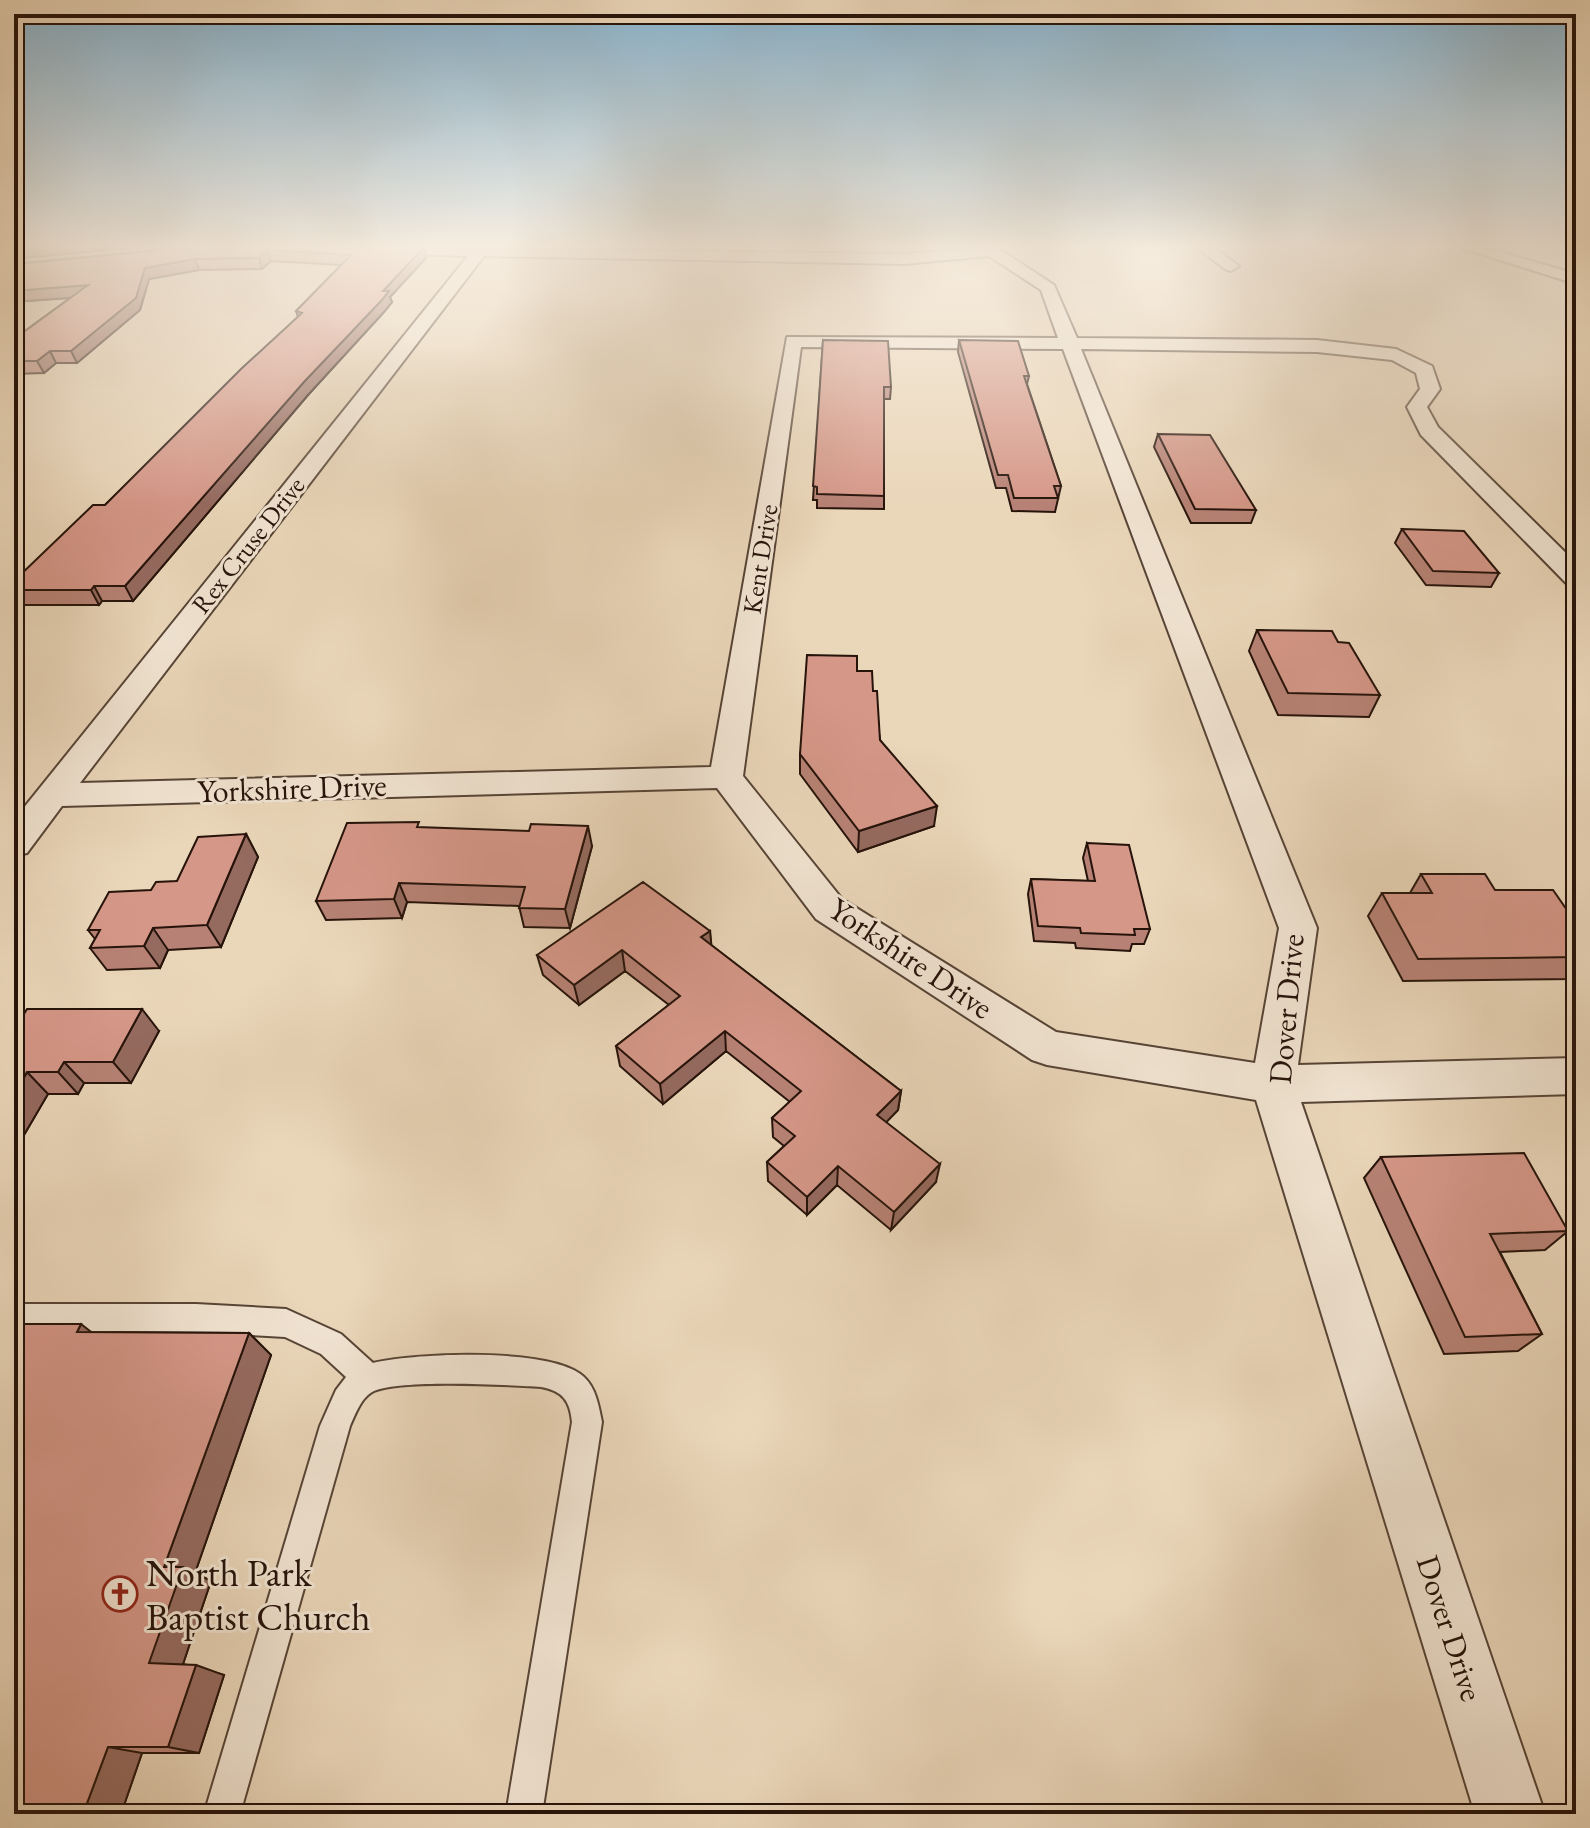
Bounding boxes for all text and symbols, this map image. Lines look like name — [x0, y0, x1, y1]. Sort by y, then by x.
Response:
street label: Rex Cruse Drive — [184, 470, 312, 620]
street label: Kent Drive — [735, 502, 785, 616]
street label: Yorkshire Drive — [197, 764, 387, 812]
street label: Yorkshire Drive — [821, 888, 1001, 1028]
street label: Dover Drive — [1259, 932, 1313, 1086]
place label: North Park Baptist Church — [146, 1548, 371, 1641]
street label: Dover Drive — [1407, 1550, 1493, 1706]
church icon: North Park Baptist Church — [101, 1575, 139, 1613]

